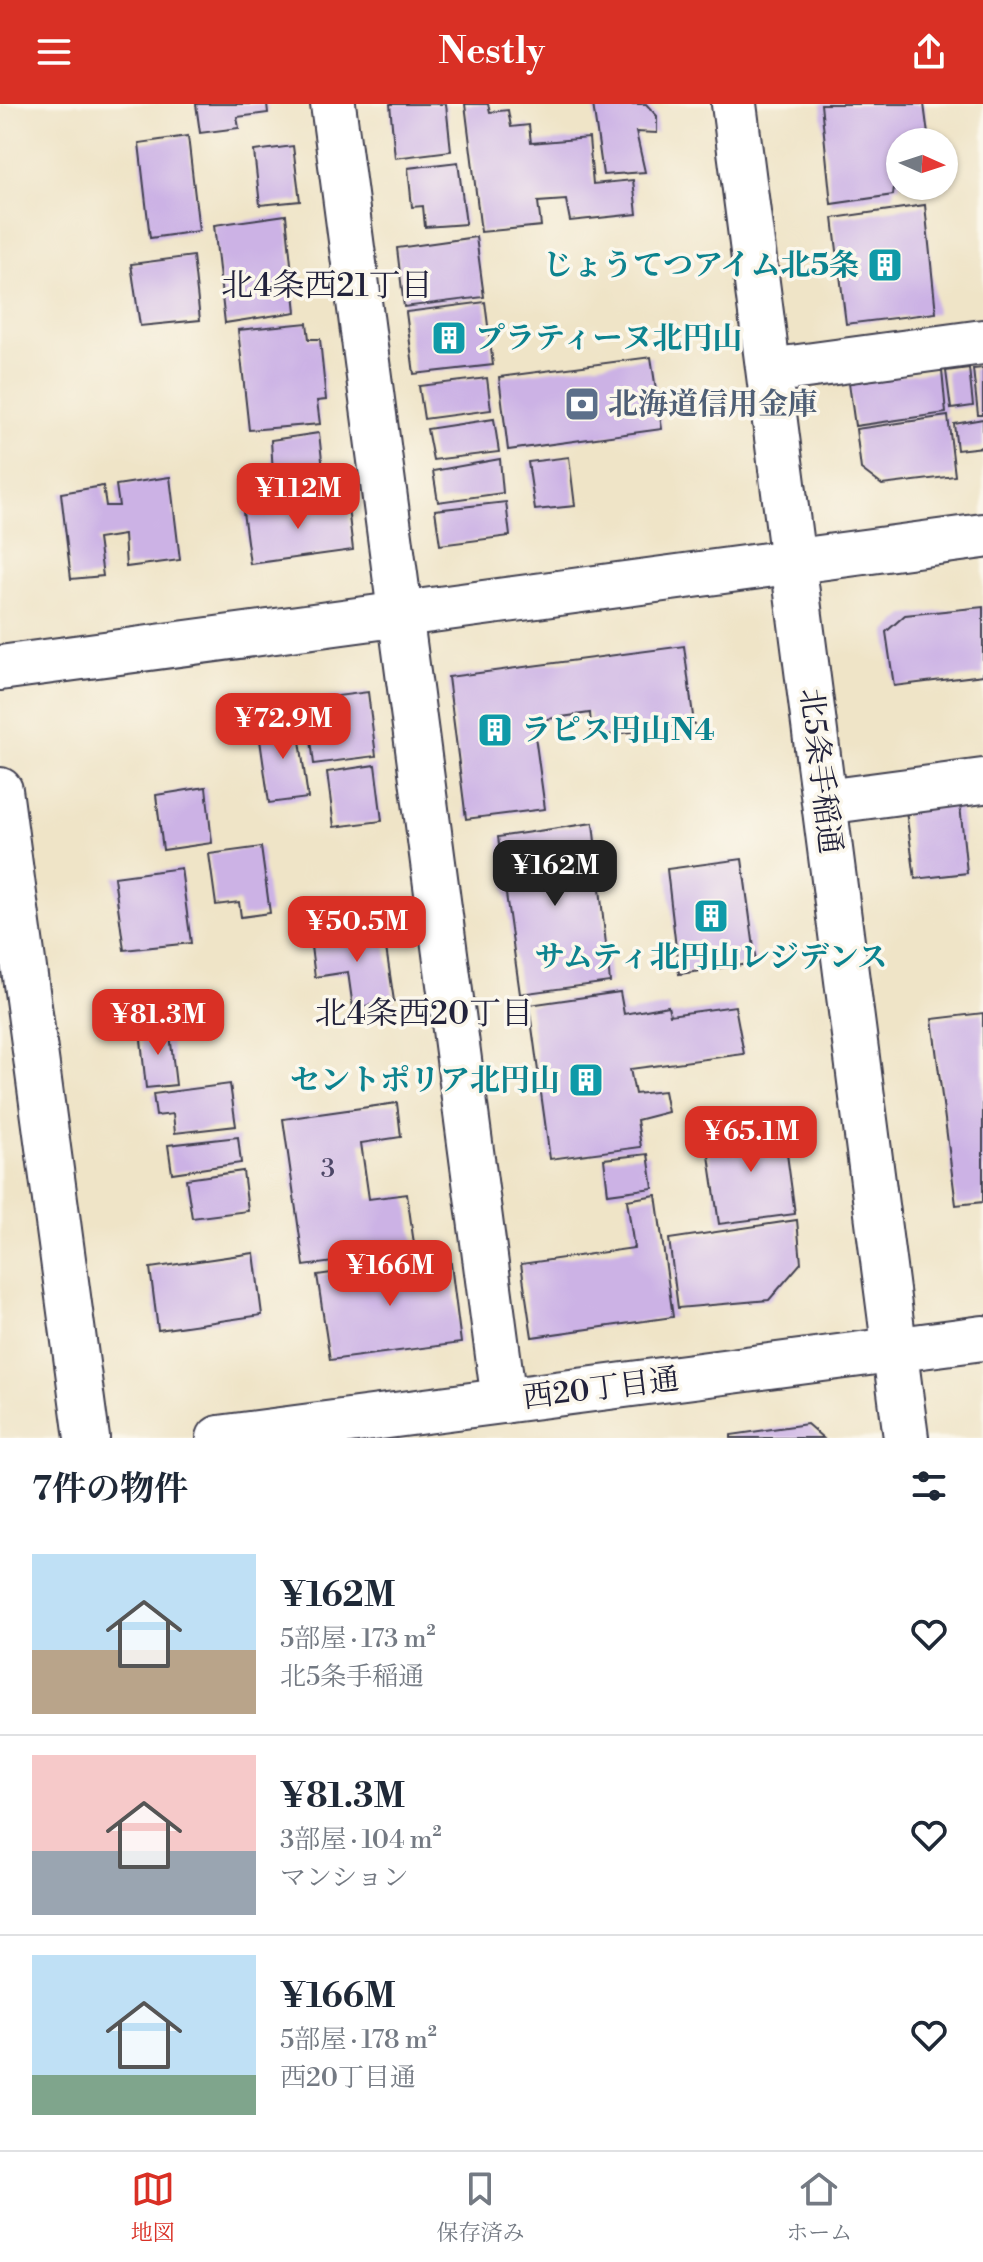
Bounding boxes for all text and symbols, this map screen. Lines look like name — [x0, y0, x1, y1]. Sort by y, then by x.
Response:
icon: menu — [32, 30, 76, 74]
text: Nestly — [438, 30, 545, 75]
icon: share — [907, 30, 951, 74]
north arrow — [886, 128, 958, 200]
map controls — [886, 128, 958, 200]
building icon: じょうてつアイム北5条 — [866, 246, 904, 284]
place label: じょうてつアイム北5条 — [543, 247, 859, 285]
district label: 北4条西21丁目 — [221, 266, 433, 306]
building icon: プラティーヌ北円山 — [430, 319, 468, 357]
place label: プラティーヌ北円山 — [475, 320, 743, 358]
bank icon: 北海道信用金庫 — [563, 385, 601, 423]
place label: 北海道信用金庫 — [608, 386, 818, 424]
pin: ¥112M — [242, 463, 354, 531]
text: ¥112M — [255, 473, 341, 505]
street label: 北5条手稲通 — [791, 686, 849, 856]
pin: ¥72.9M — [218, 693, 348, 761]
text: ¥72.9M — [234, 703, 332, 735]
building icon: ラピス円山N4 — [476, 711, 514, 749]
place label: ラピス円山N4 — [521, 712, 715, 750]
pin: ¥162M — [499, 840, 611, 908]
text: ¥162M — [511, 850, 599, 882]
pin: ¥50.5M — [292, 896, 422, 964]
building icon: サムティ北円山レジデンス — [692, 897, 730, 935]
text: ¥50.5M — [306, 906, 408, 938]
place label: サムティ北円山レジデンス — [534, 939, 888, 977]
pin: ¥81.3M — [93, 989, 223, 1057]
district label: 北4条西20丁目 — [315, 994, 533, 1034]
text: ¥81.3M — [110, 999, 206, 1031]
building icon: セントポリア北円山 — [567, 1061, 605, 1099]
place label: セントポリア北円山 — [290, 1062, 560, 1100]
pin: ¥65.1M — [686, 1106, 816, 1174]
text: ¥65.1M — [703, 1116, 799, 1148]
house number: 3 — [321, 1153, 335, 1185]
pin: ¥166M — [334, 1240, 446, 1308]
text: ¥166M — [346, 1250, 434, 1282]
street label: 西20丁目通 — [521, 1361, 681, 1417]
icon: filters — [907, 1464, 951, 1508]
text: 7件の物件 — [32, 1469, 188, 1511]
text: ¥162M — [280, 1575, 395, 1617]
icon: home — [96, 1586, 192, 1682]
icon: heart — [907, 1612, 951, 1656]
text: 5部屋 · 173 m² — [280, 1623, 436, 1655]
text: 北5条手稲通 — [280, 1661, 424, 1693]
text: ¥81.3M — [280, 1776, 405, 1818]
icon: home — [96, 1787, 192, 1883]
icon: heart — [907, 1813, 951, 1857]
text: 3部屋 · 104 m² — [280, 1824, 442, 1856]
text: マンション — [280, 1862, 409, 1894]
text: ¥166M — [280, 1976, 396, 2018]
icon: home — [96, 1987, 192, 2083]
icon: heart — [907, 2013, 951, 2057]
text: 5部屋 · 178 m² — [280, 2024, 437, 2056]
text: 西20丁目通 — [280, 2062, 416, 2094]
tab: 地図 — [131, 2167, 175, 2247]
tab: 保存済み — [436, 2167, 524, 2247]
tab: ホーム — [786, 2167, 852, 2247]

